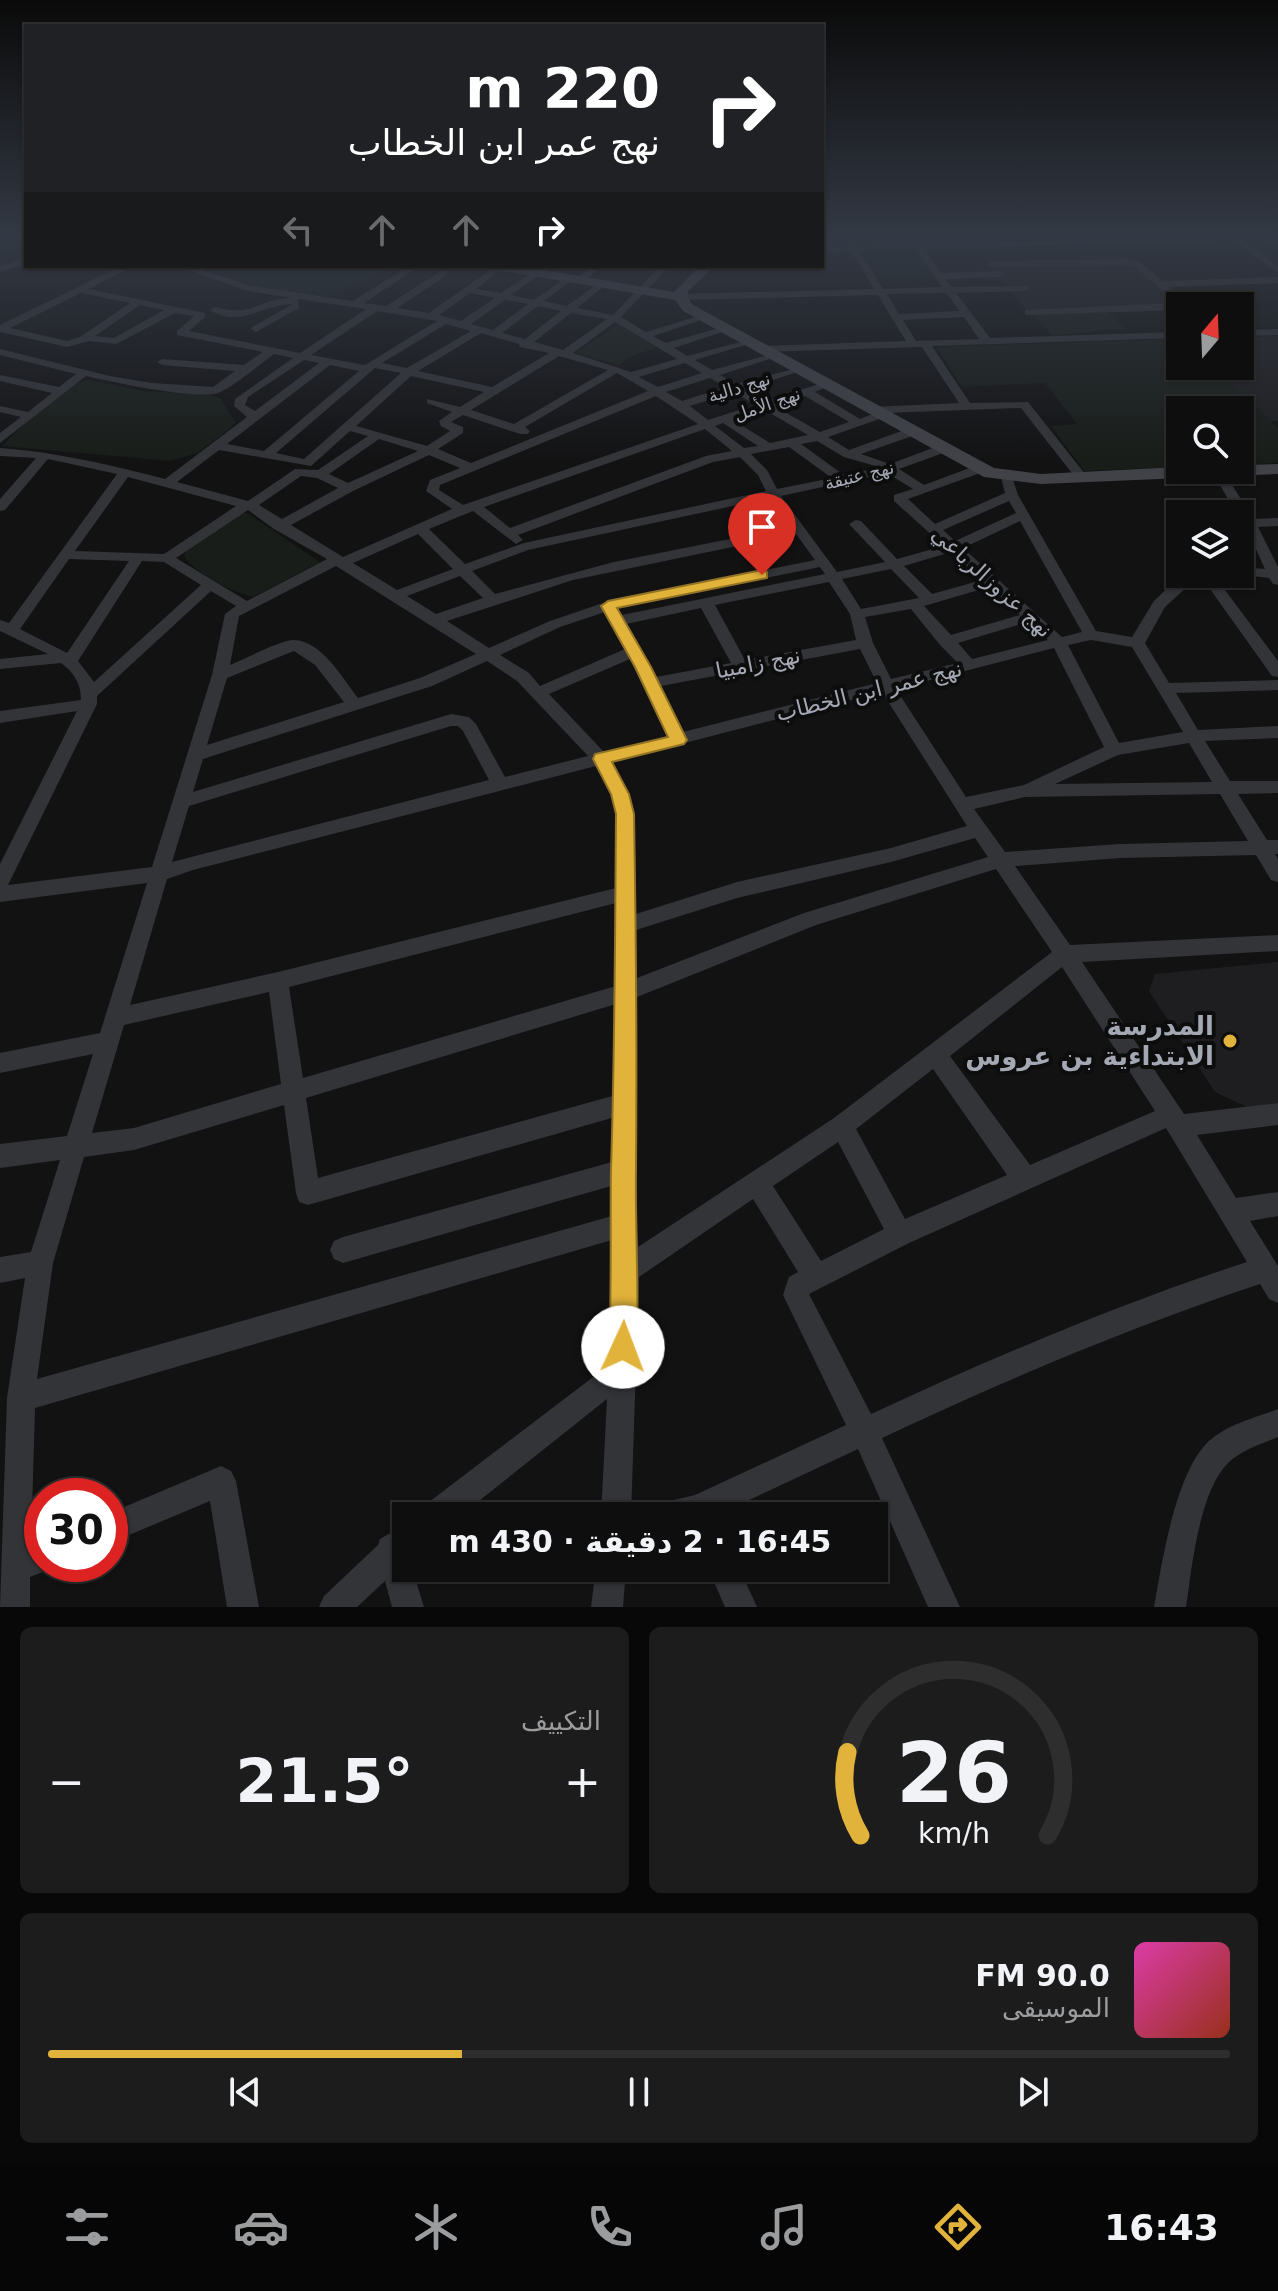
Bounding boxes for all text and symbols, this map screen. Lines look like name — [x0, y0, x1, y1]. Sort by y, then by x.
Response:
text: 220 m — [465, 55, 660, 120]
icon: right — [688, 56, 792, 160]
text: نهج عمر ابن الخطاب — [348, 122, 660, 163]
icon: left — [276, 208, 320, 252]
icon: ahead — [360, 208, 404, 252]
icon: ahead — [444, 208, 488, 252]
icon: right — [528, 208, 572, 252]
north arrow — [1166, 292, 1254, 380]
map controls — [1166, 292, 1254, 588]
street label: نهج دالية — [705, 368, 773, 407]
street label: نهج الأمل — [731, 383, 803, 426]
button: search — [1166, 396, 1254, 484]
street label: نهج عتيقة — [822, 456, 896, 495]
pin — [728, 493, 796, 575]
button: layers — [1166, 500, 1254, 588]
icon: arrive — [740, 505, 784, 549]
street label: نهج عزوزالرباعي — [926, 521, 1057, 643]
street label: نهج زامبيا — [713, 643, 803, 683]
street label: نهج عمر ابن الخطاب — [773, 656, 965, 726]
place label: المدرسة الابتداءية بن عروس — [965, 1011, 1214, 1072]
marker: المدرسة الابتداءية بن عروس — [1221, 1032, 1239, 1050]
position arrow — [581, 1305, 665, 1389]
speed limit sign: 30 — [24, 1478, 128, 1582]
text: 16:45 · 2 دقيقة · 430 m — [449, 1524, 831, 1559]
text: التكييف — [521, 1706, 601, 1736]
text: 26 — [896, 1725, 1011, 1822]
text: 21.5° — [235, 1746, 414, 1816]
text: − — [48, 1756, 85, 1807]
text: + — [564, 1756, 601, 1807]
text: km/h — [917, 1816, 990, 1850]
text: 90.0 FM — [975, 1958, 1110, 1993]
text: الموسيقى — [1002, 1993, 1110, 2023]
icon: previous — [223, 2070, 267, 2114]
icon: pause — [617, 2070, 661, 2114]
icon: next — [1011, 2070, 1055, 2114]
icon: filters — [59, 2199, 115, 2255]
icon: car — [233, 2199, 289, 2255]
icon: climate — [408, 2199, 464, 2255]
icon: phone — [582, 2199, 638, 2255]
icon: music — [756, 2199, 812, 2255]
icon: directions — [930, 2199, 986, 2255]
text: 16:43 — [1104, 2207, 1219, 2248]

